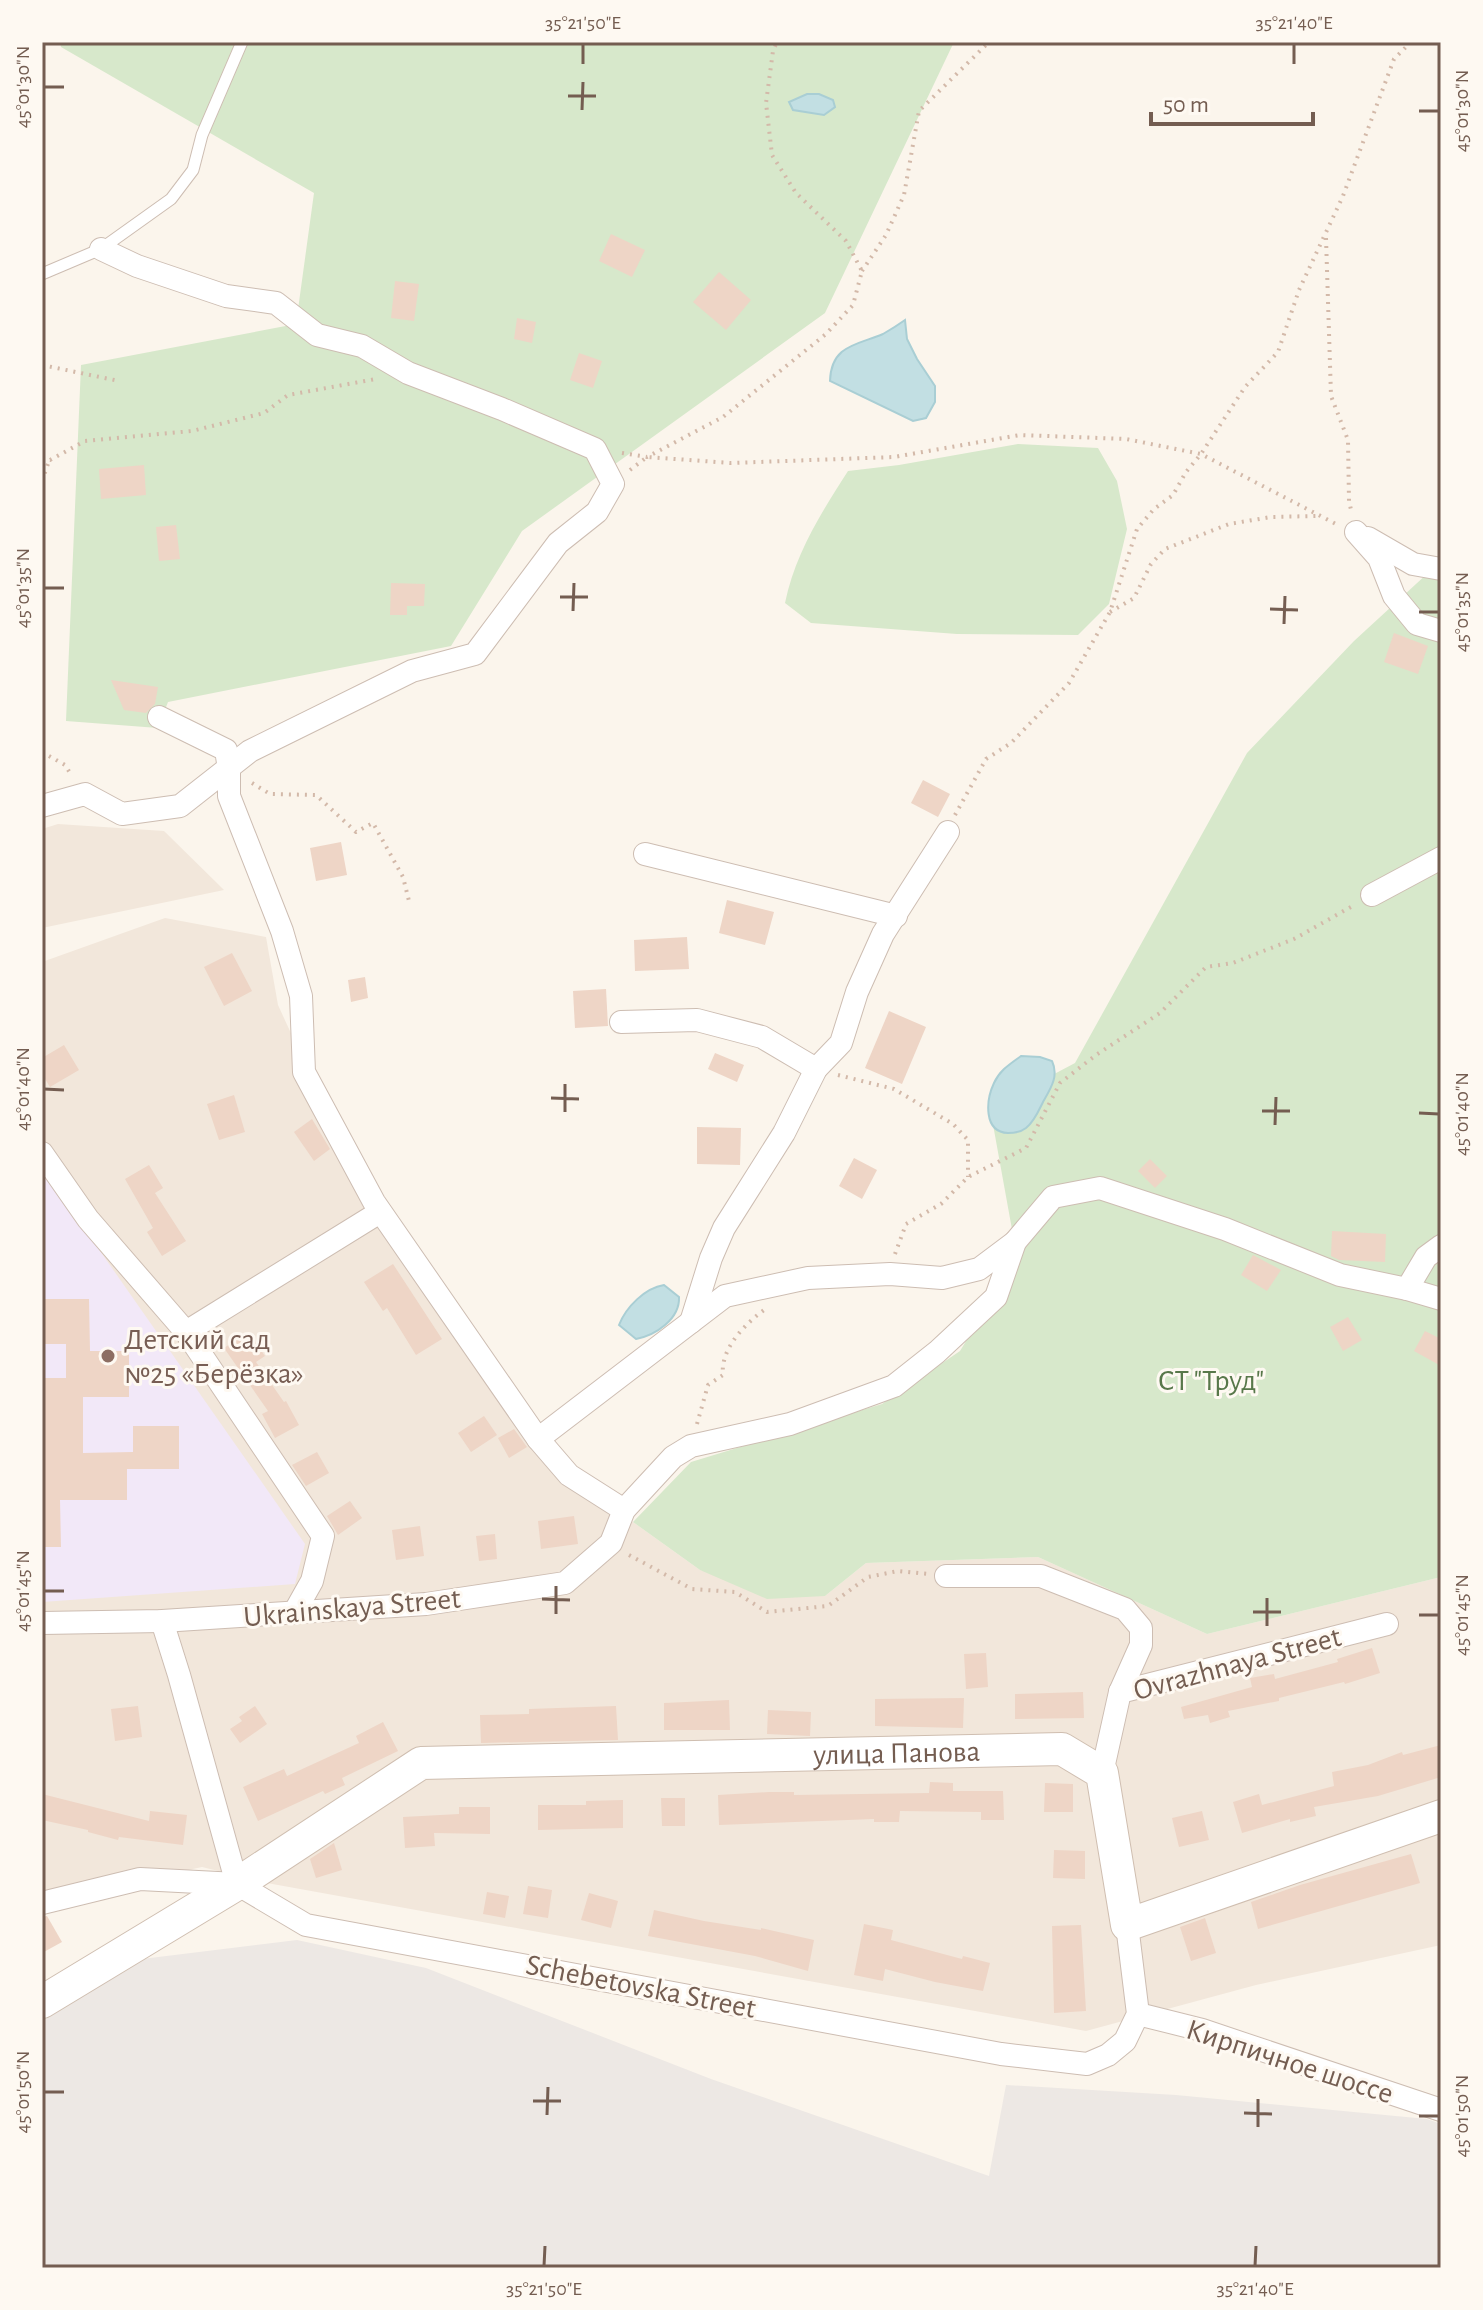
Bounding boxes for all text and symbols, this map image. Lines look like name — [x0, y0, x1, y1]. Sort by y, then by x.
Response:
text: 35°21'50"E — [545, 13, 621, 33]
text: 35°21'40"E — [1255, 13, 1333, 33]
text: 45°01'30"N — [13, 46, 33, 128]
text: 45°01'30"N — [1452, 70, 1472, 152]
scale bar — [1151, 76, 1313, 126]
text: 50 m — [1163, 93, 1209, 117]
text: 45°01'35"N — [13, 548, 33, 628]
text: 45°01'35"N — [1452, 572, 1472, 652]
text: 45°01'40"N — [13, 1047, 33, 1131]
text: 45°01'40"N — [1452, 1072, 1472, 1156]
place label: Детский сад №25 «Берёзка» — [124, 1325, 304, 1389]
marker: Детский сад №25 «Берёзка» — [99, 1347, 117, 1365]
park label: СТ "Труд" — [1158, 1366, 1264, 1396]
text: 45°01'45"N — [13, 1550, 33, 1632]
text: 45°01'45"N — [1452, 1574, 1472, 1656]
street label: Ukrainskaya Street — [242, 1584, 462, 1632]
street label: Ovrazhnaya Street — [1130, 1622, 1345, 1706]
street label: улица Панова — [812, 1737, 981, 1770]
street label: Schebetovska Street — [523, 1950, 759, 2024]
street label: Кирпичное шоссе — [1182, 2014, 1397, 2110]
text: 45°01'50"N — [13, 2051, 33, 2133]
text: 45°01'50"N — [1452, 2075, 1472, 2157]
text: 35°21'50"E — [506, 2279, 582, 2299]
text: 35°21'40"E — [1216, 2279, 1294, 2299]

